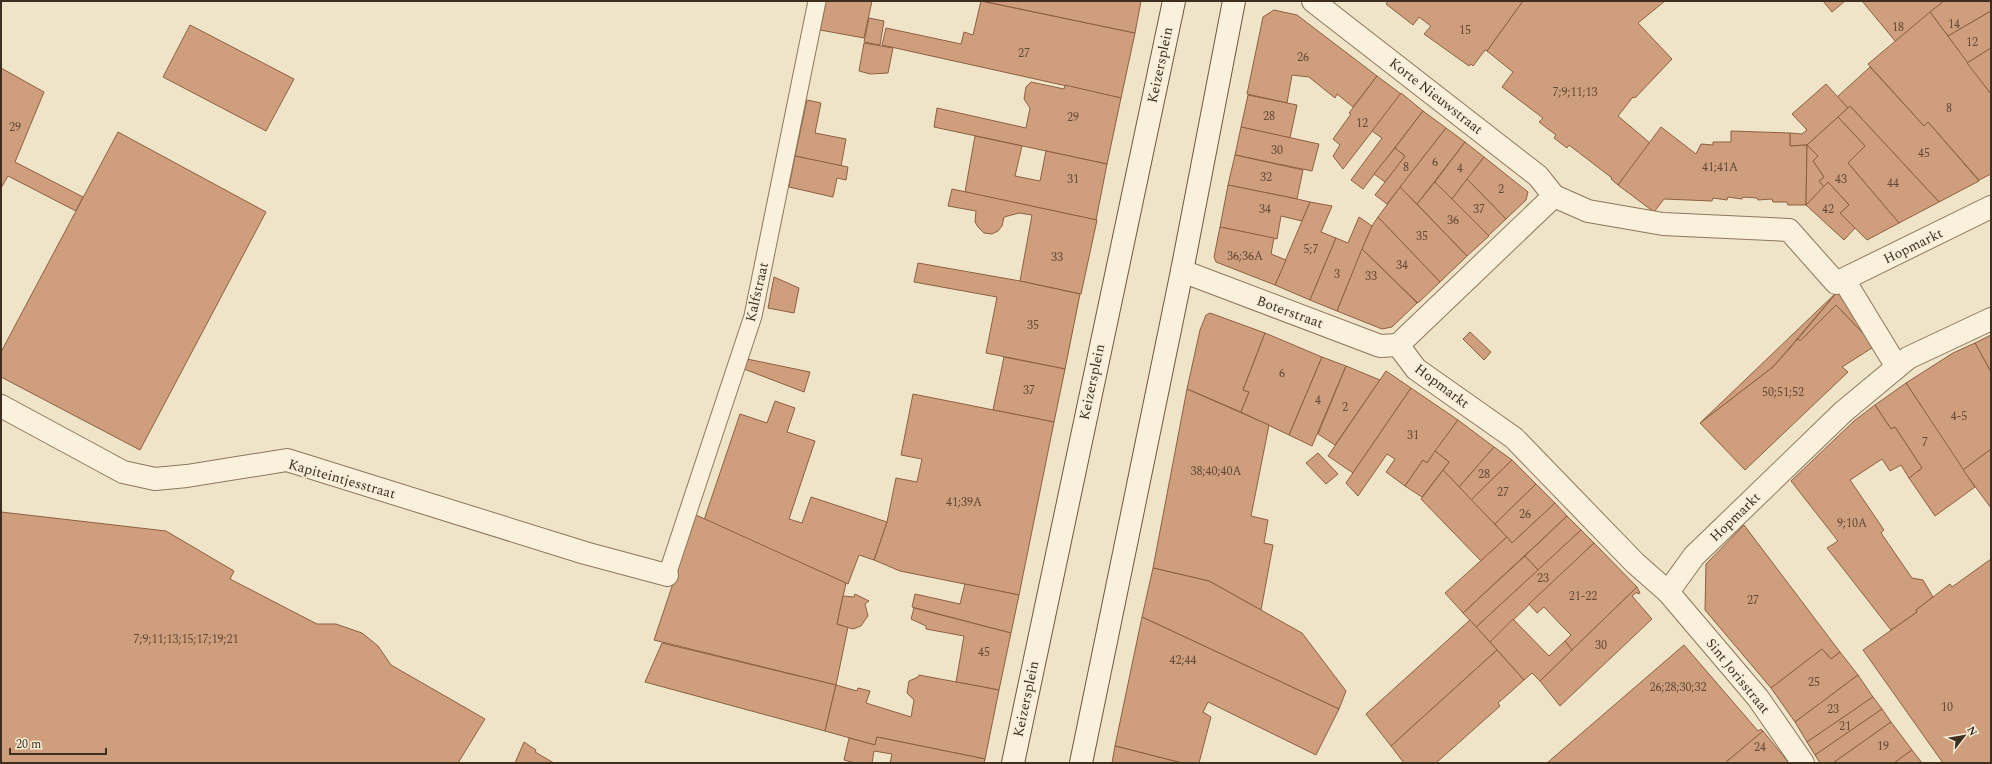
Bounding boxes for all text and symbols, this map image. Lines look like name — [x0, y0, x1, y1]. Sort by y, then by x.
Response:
house number: 14 — [1948, 15, 1960, 34]
house number: 18 — [1892, 18, 1904, 37]
house number: 15 — [1459, 21, 1471, 40]
street label: Keizersplein — [1142, 25, 1178, 105]
house number: 12 — [1966, 33, 1978, 52]
house number: 27 — [1018, 44, 1030, 63]
house number: 26 — [1297, 48, 1309, 67]
street label: Korte Nieuwstraat — [1385, 53, 1488, 139]
house number: 7;9;11;13 — [1552, 83, 1598, 102]
house number: 8 — [1946, 99, 1952, 118]
house number: 28 — [1263, 107, 1275, 126]
house number: 29 — [1067, 108, 1079, 127]
house number: 12 — [1356, 114, 1368, 133]
house number: 29 — [9, 118, 21, 137]
house number: 30 — [1271, 141, 1283, 160]
house number: 45 — [1918, 144, 1930, 163]
house number: 6 — [1432, 153, 1438, 172]
house number: 8 — [1403, 158, 1409, 177]
house number: 41;41A — [1702, 158, 1738, 177]
house number: 4 — [1457, 159, 1463, 178]
house number: 32 — [1260, 168, 1272, 187]
house number: 31 — [1067, 170, 1079, 189]
house number: 43 — [1835, 170, 1847, 189]
house number: 44 — [1887, 174, 1899, 193]
house number: 2 — [1498, 180, 1504, 199]
house number: 34 — [1259, 200, 1271, 219]
house number: 37 — [1473, 200, 1485, 219]
house number: 42 — [1822, 200, 1834, 219]
house number: 36 — [1447, 211, 1459, 230]
street label: Hopmarkt — [1880, 223, 1946, 269]
house number: 35 — [1416, 227, 1428, 246]
house number: 5;7 — [1303, 240, 1319, 259]
house number: 36;36A — [1227, 247, 1263, 266]
house number: 33 — [1051, 248, 1063, 267]
house number: 34 — [1396, 256, 1408, 275]
street label: Kalfstraat — [740, 260, 774, 324]
house number: 3 — [1334, 265, 1340, 284]
house number: 33 — [1365, 267, 1377, 286]
street label: Boterstraat — [1254, 290, 1326, 334]
house number: 35 — [1027, 316, 1039, 335]
street label: Keizersplein — [1074, 342, 1110, 422]
street label: Hopmarkt — [1410, 358, 1474, 414]
house number: 6 — [1279, 364, 1285, 383]
house number: 37 — [1023, 381, 1035, 400]
house number: 50;51;52 — [1762, 383, 1804, 402]
house number: 4 — [1315, 391, 1321, 410]
house number: 2 — [1342, 398, 1348, 417]
house number: 4-5 — [1951, 407, 1967, 426]
house number: 31 — [1407, 426, 1419, 445]
house number: 7 — [1922, 433, 1928, 452]
street label: Kapiteintjesstraat — [286, 454, 398, 504]
house number: 38;40;40A — [1190, 462, 1242, 481]
house number: 28 — [1478, 465, 1490, 484]
house number: 27 — [1497, 483, 1509, 502]
street label: Hopmarkt — [1705, 487, 1765, 547]
house number: 41;39A — [946, 493, 982, 512]
house number: 26 — [1519, 505, 1531, 524]
house number: 9;10A — [1837, 514, 1867, 533]
house number: 23 — [1537, 569, 1549, 588]
house number: 21-22 — [1569, 587, 1597, 606]
house number: 27 — [1747, 591, 1759, 610]
house number: 7;9;11;13;15;17;19;21 — [133, 630, 239, 649]
street label: Sint Jorisstraat — [1701, 634, 1775, 719]
house number: 30 — [1595, 636, 1607, 655]
house number: 45 — [978, 643, 990, 662]
house number: 42;44 — [1169, 651, 1197, 670]
street label: Keizersplein — [1008, 659, 1044, 739]
house number: 25 — [1808, 673, 1820, 692]
house number: 26;28;30;32 — [1649, 678, 1707, 697]
house number: 10 — [1941, 698, 1953, 717]
house number: 23 — [1827, 700, 1839, 719]
north arrow — [1944, 716, 1984, 756]
house number: 21 — [1839, 717, 1851, 736]
text: N — [1963, 723, 1982, 739]
scale bar — [10, 730, 106, 756]
text: 20 m — [16, 735, 41, 754]
house number: 19 — [1877, 737, 1889, 756]
house number: 24 — [1754, 738, 1766, 757]

